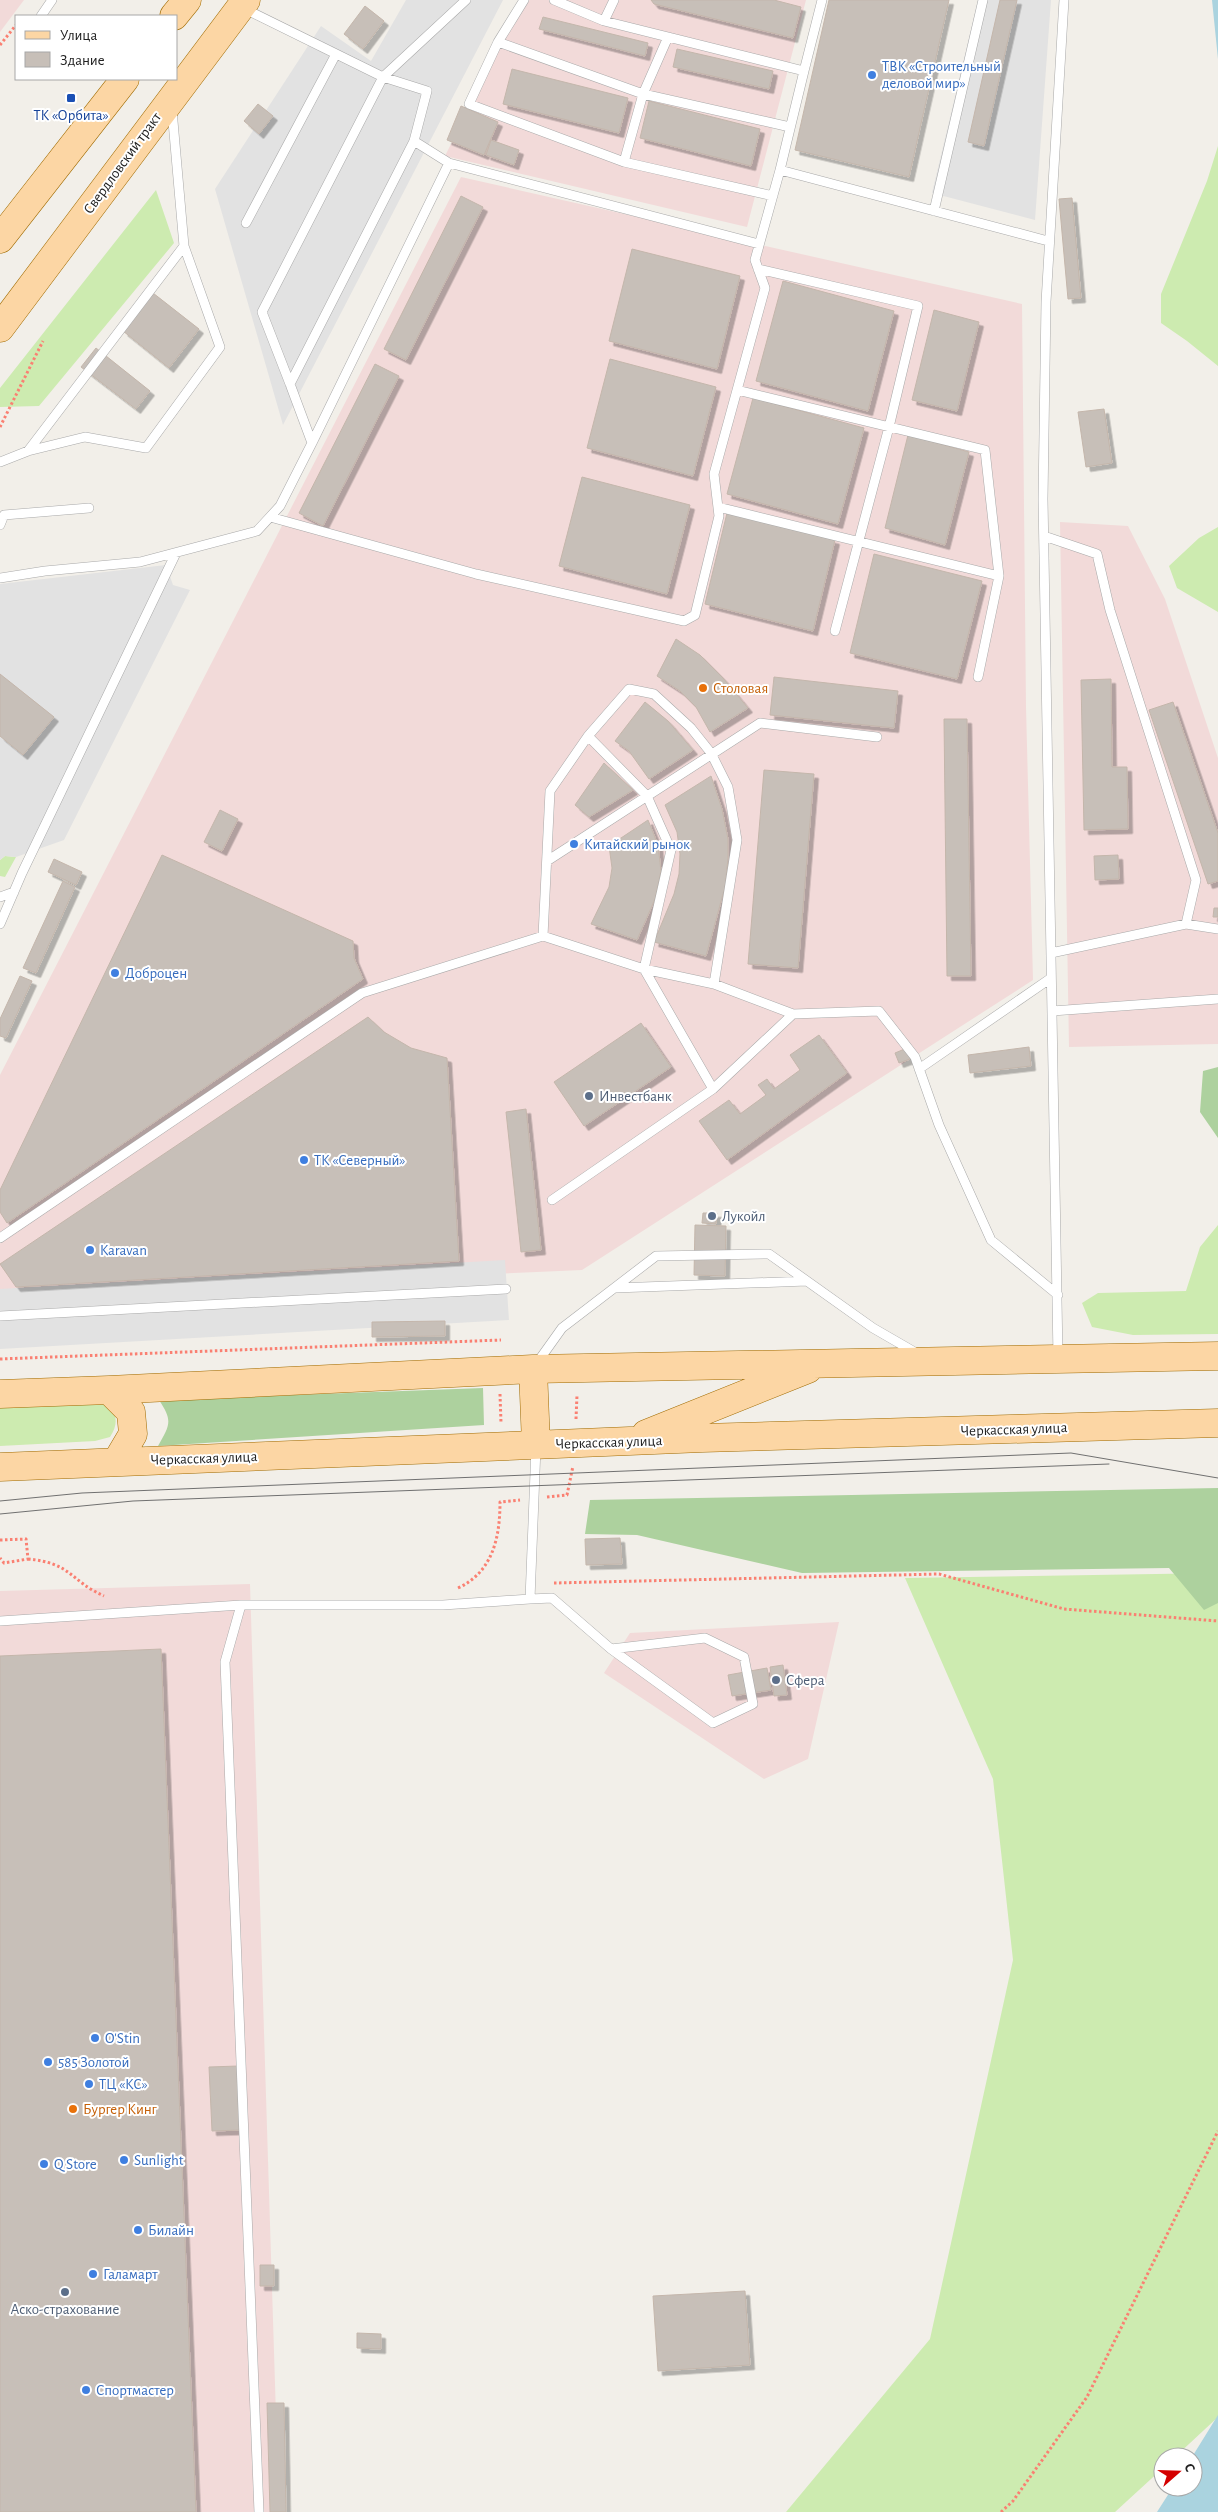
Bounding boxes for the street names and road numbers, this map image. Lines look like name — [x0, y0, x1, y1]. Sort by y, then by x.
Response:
street label: Свердловский тракт — [81, 109, 164, 217]
street label: Черкасская улица — [960, 1420, 1068, 1439]
street label: Черкасская улица — [555, 1433, 663, 1452]
street label: Черкасская улица — [150, 1449, 258, 1468]

